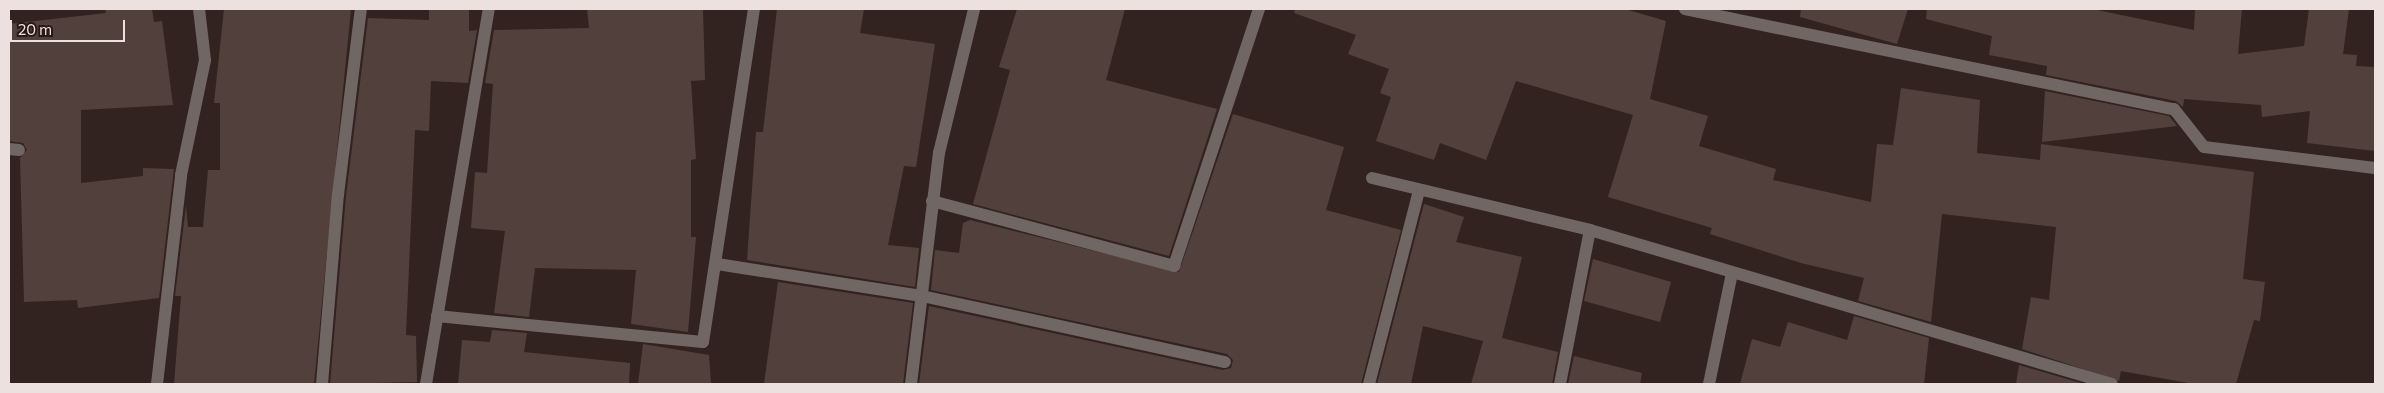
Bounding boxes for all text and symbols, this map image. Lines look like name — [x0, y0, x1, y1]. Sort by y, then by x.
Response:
scale bar — [12, 10, 128, 42]
text: 20 m — [18, 20, 52, 38]

